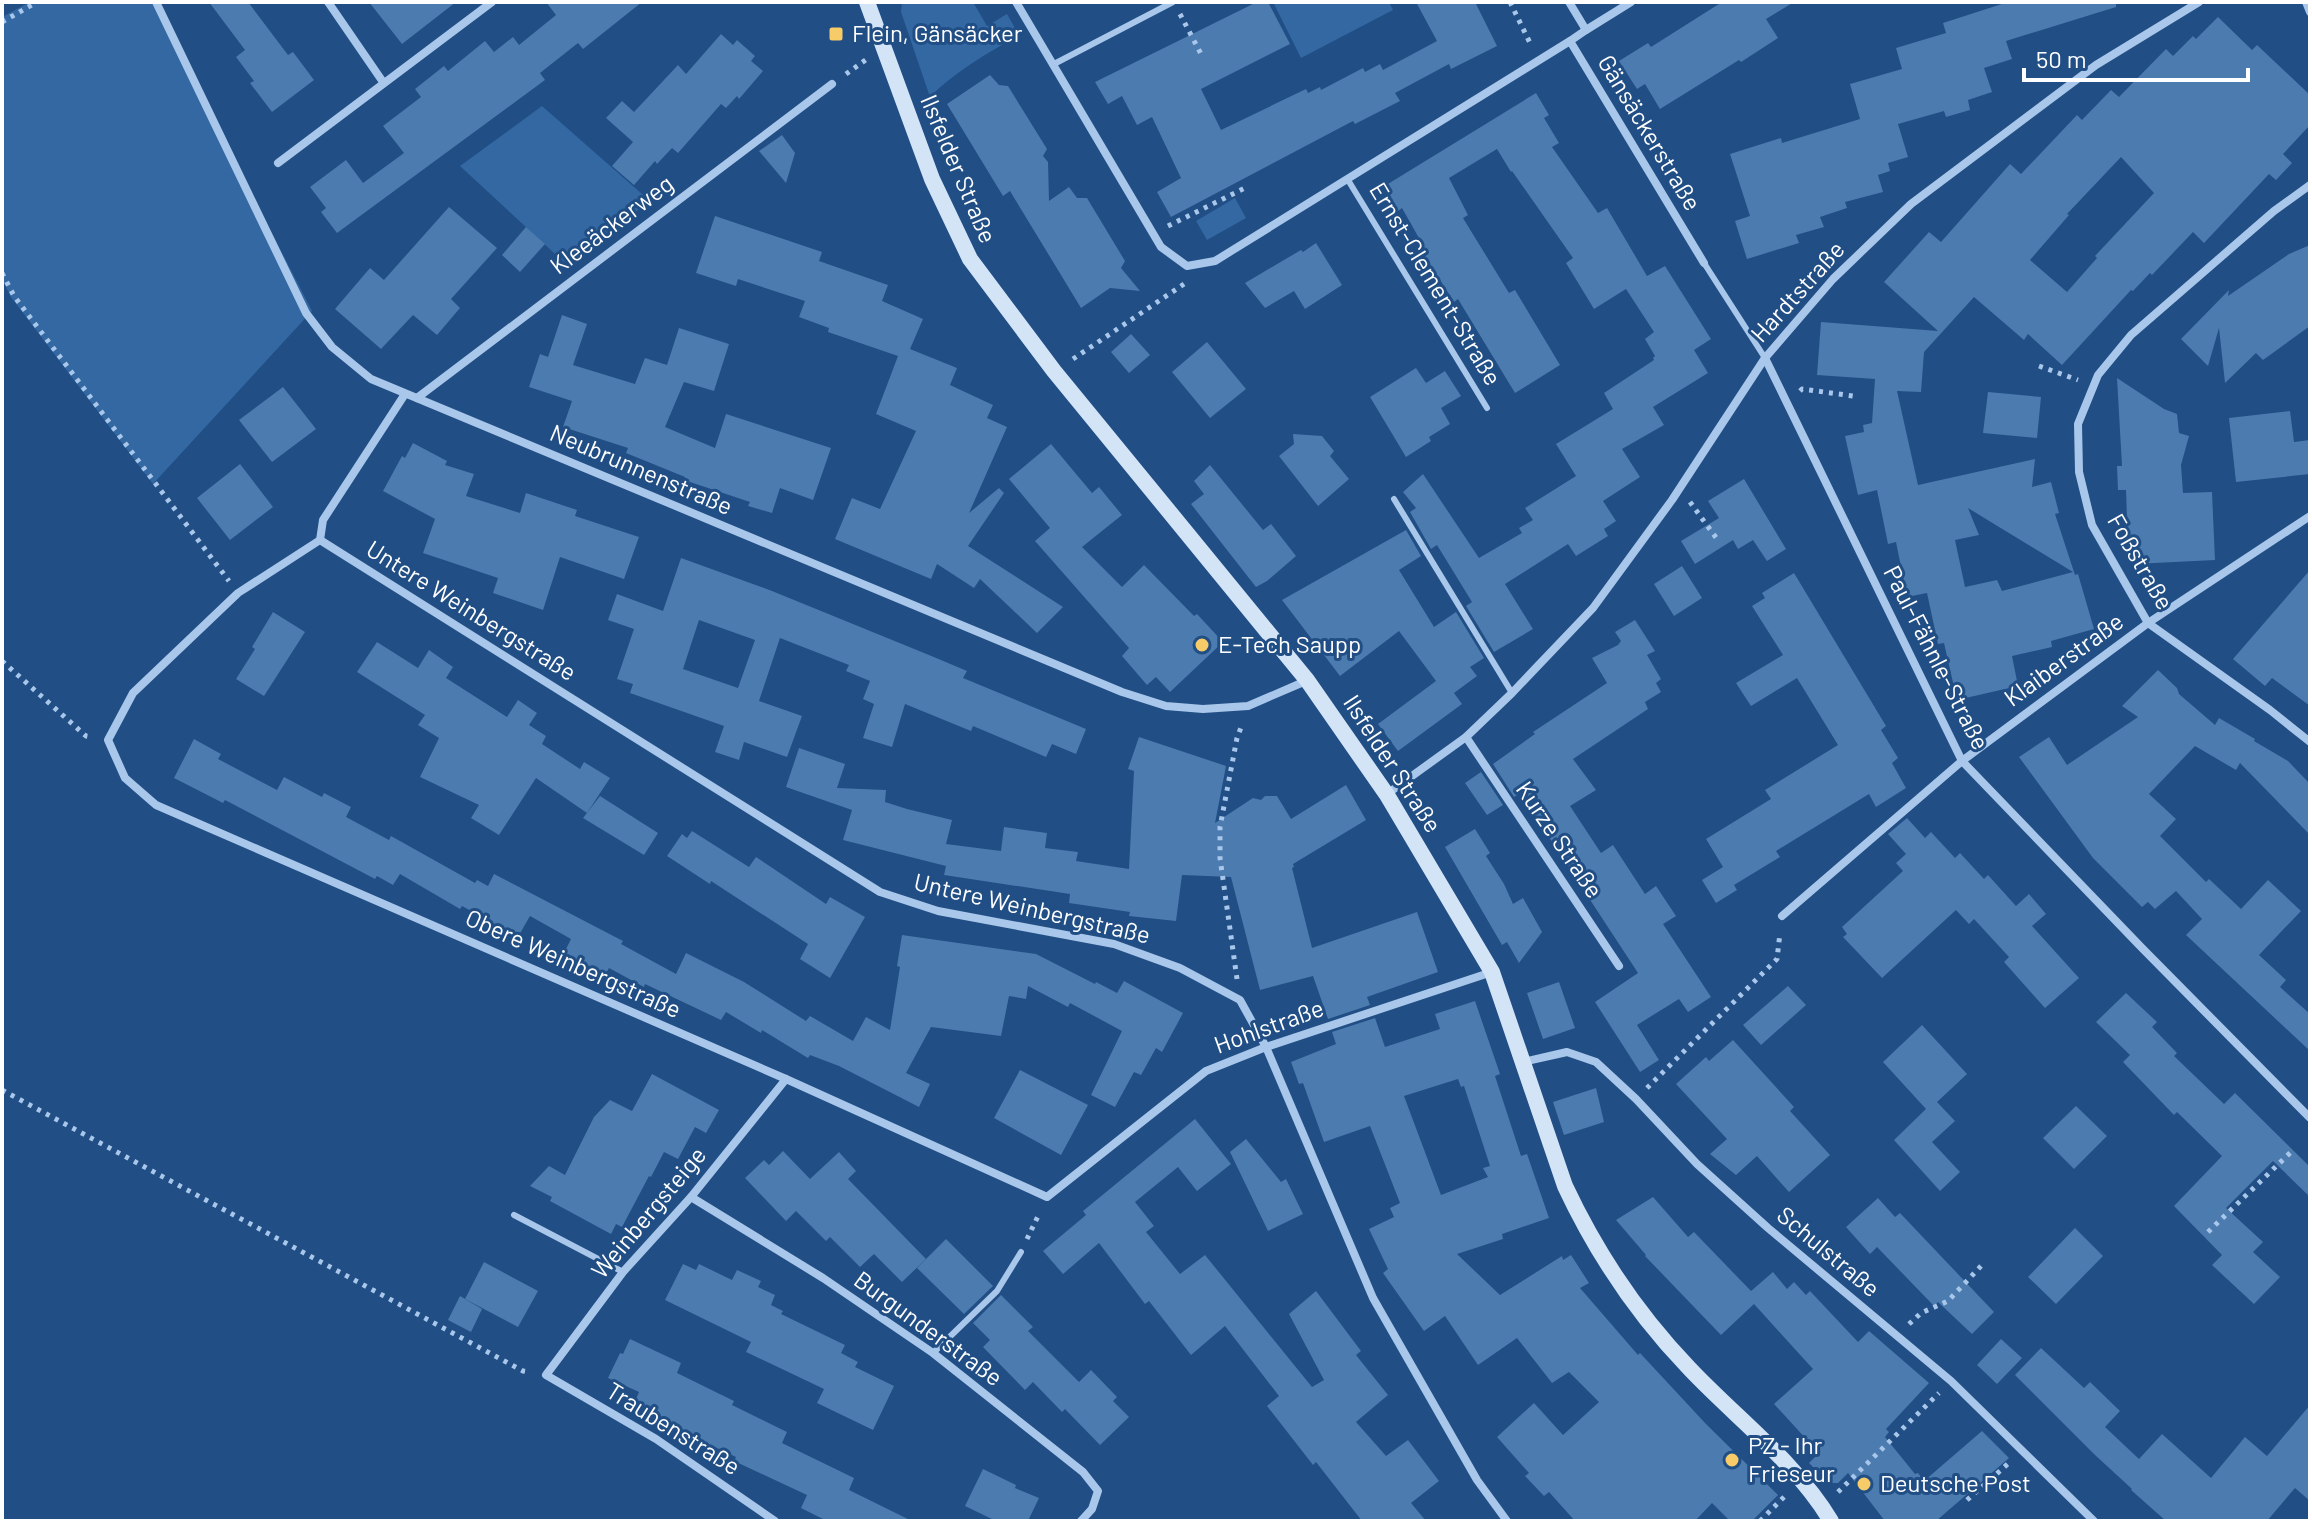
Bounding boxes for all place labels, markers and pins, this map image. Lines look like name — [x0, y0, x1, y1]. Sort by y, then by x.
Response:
place label: Flein, Gänsäcker — [852, 18, 1023, 47]
marker: Flein, Gänsäcker — [827, 25, 845, 43]
place label: E-Tech Saupp — [1218, 629, 1361, 658]
marker: E-Tech Saupp — [1193, 636, 1211, 654]
place label: PZ - Ihr Frieseur — [1748, 1430, 1835, 1487]
marker: PZ - Ihr Frieseur — [1723, 1451, 1741, 1469]
place label: Deutsche Post — [1880, 1468, 2031, 1497]
marker: Deutsche Post — [1855, 1475, 1873, 1493]

